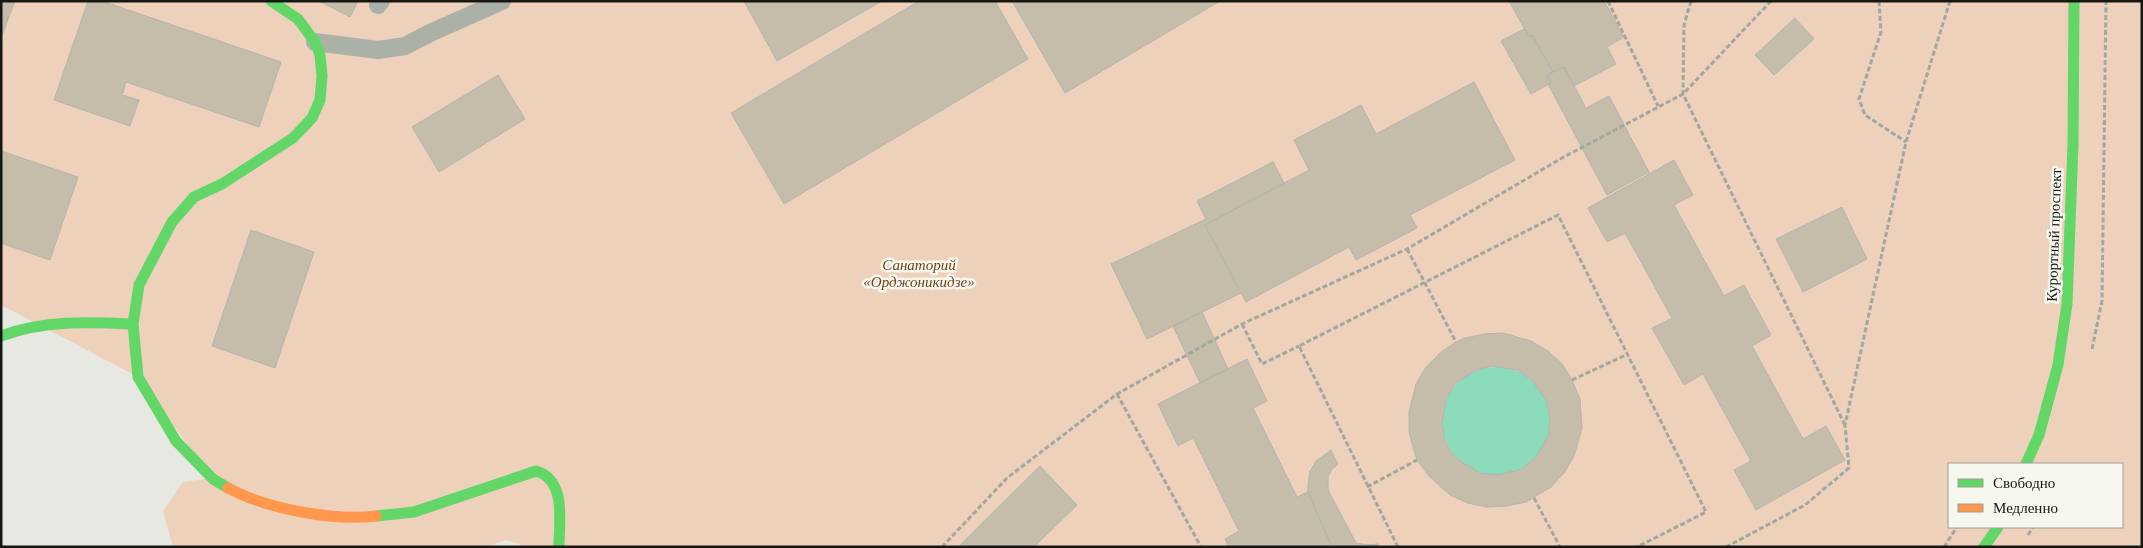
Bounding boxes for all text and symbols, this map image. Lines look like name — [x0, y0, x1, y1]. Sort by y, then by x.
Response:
street label: Курортный проспект — [2044, 168, 2064, 302]
park label: Санаторий «Орджоникидзе» — [863, 257, 975, 290]
legend — [1948, 463, 2123, 528]
text: Свободно — [1993, 475, 2055, 491]
text: Медленно — [1993, 500, 2058, 516]

